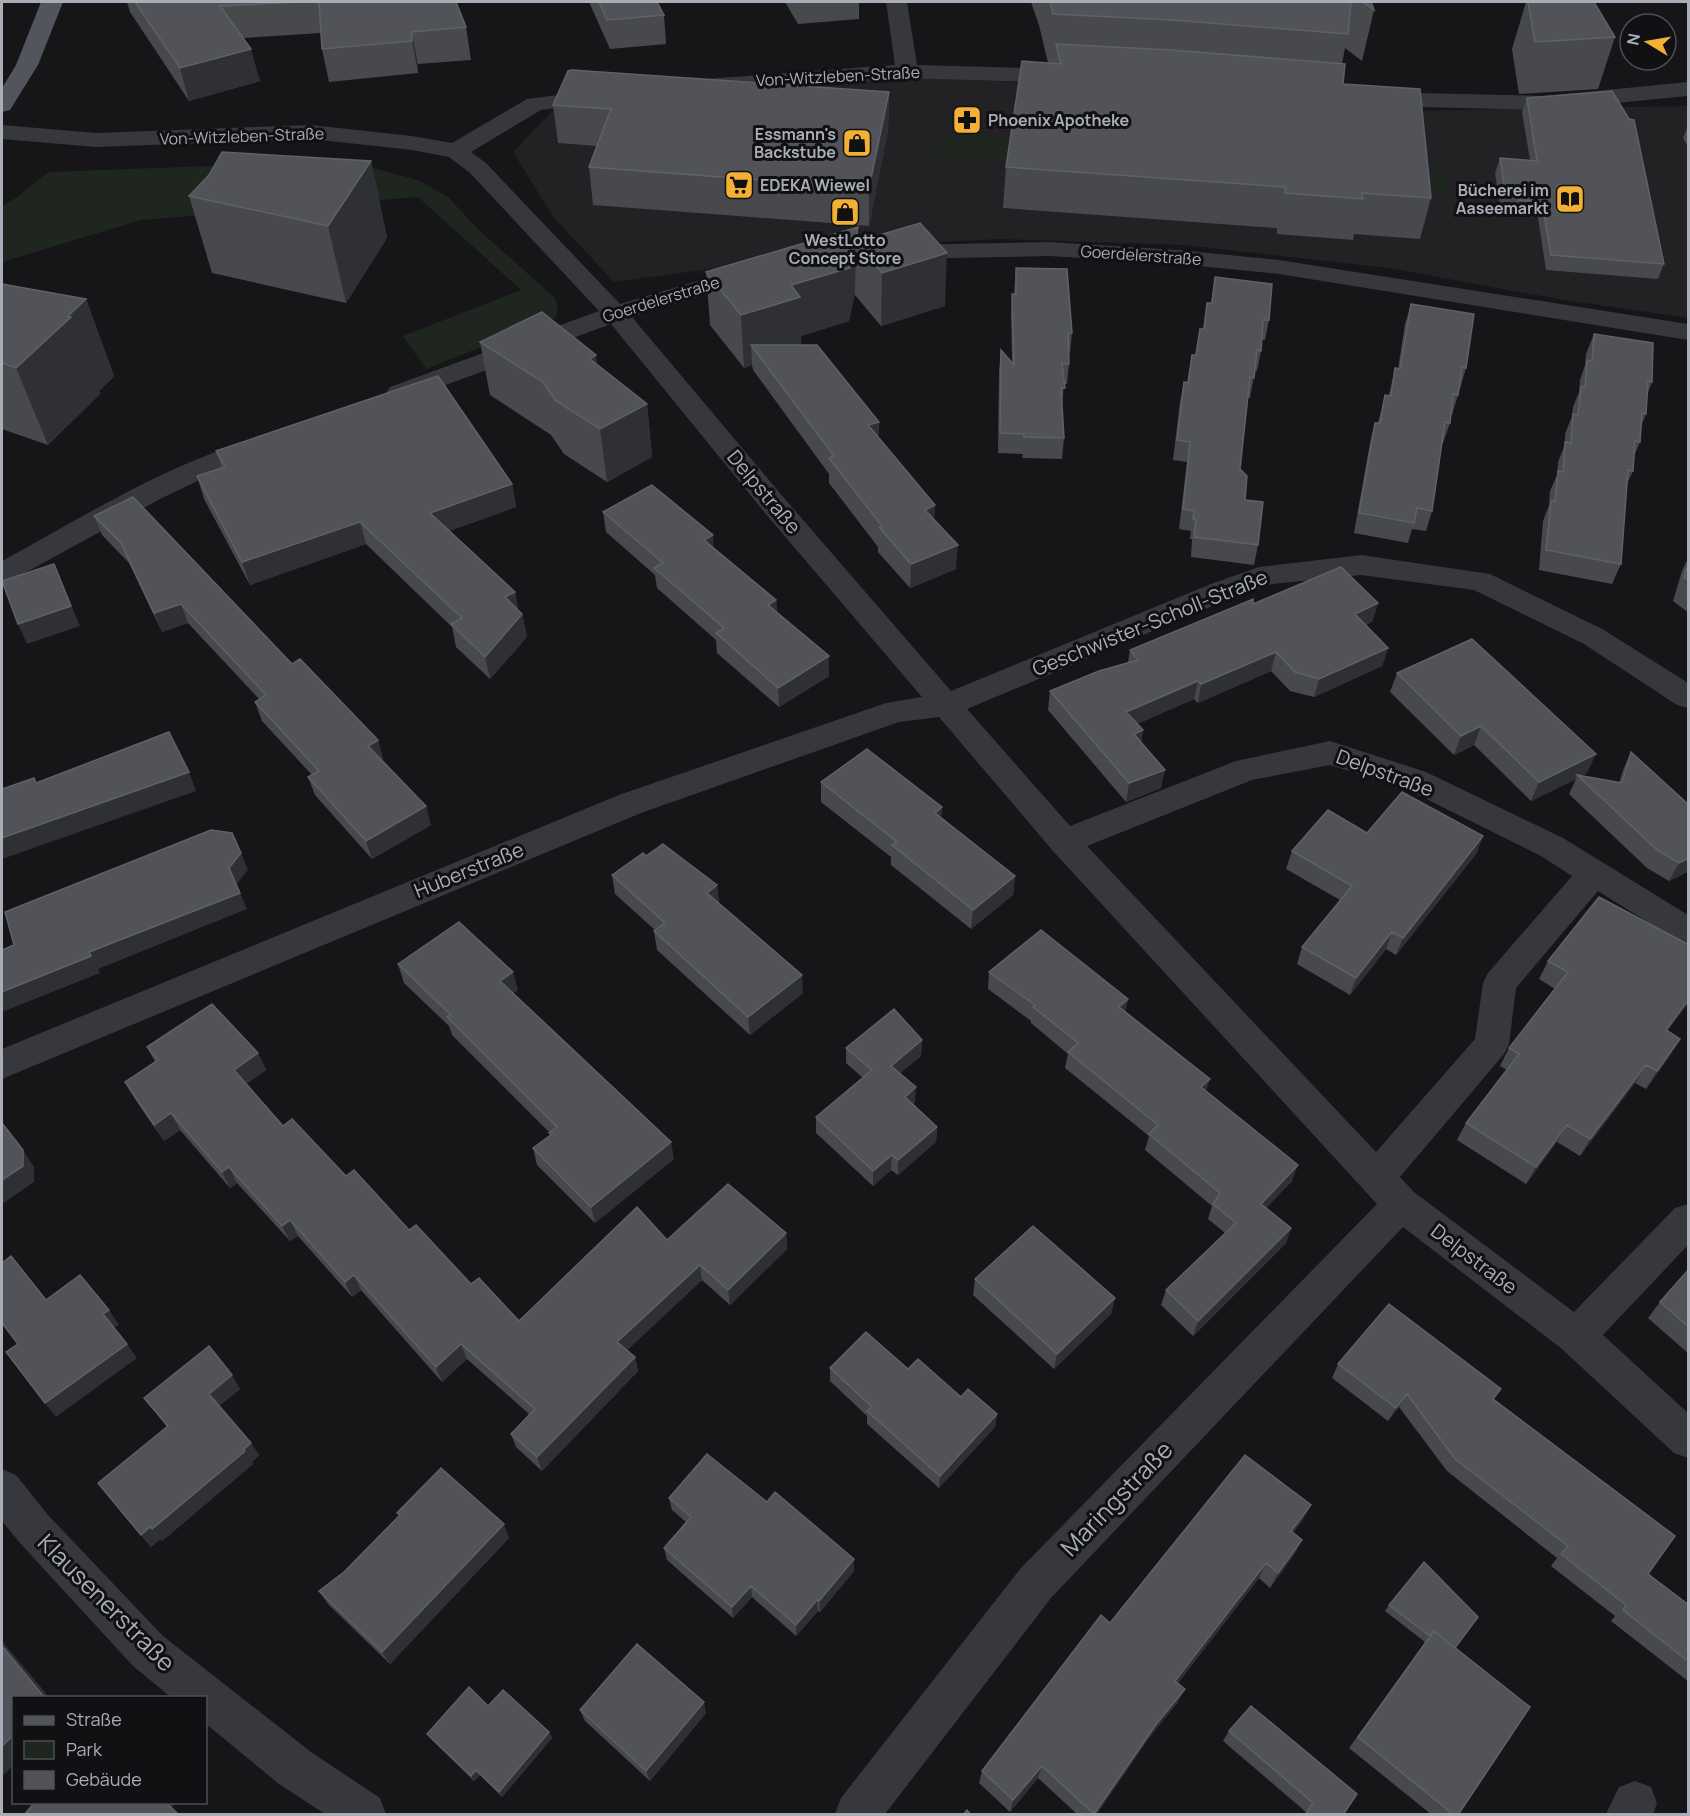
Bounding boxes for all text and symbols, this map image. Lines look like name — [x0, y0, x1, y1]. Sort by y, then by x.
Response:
north arrow — [1618, 12, 1678, 72]
text: N — [1621, 31, 1645, 47]
street label: Von-Witzleben-Straße — [755, 61, 921, 91]
pharmacy icon: Phoenix Apotheke — [951, 104, 983, 136]
place label: Phoenix Apotheke — [988, 109, 1130, 131]
street label: Von-Witzleben-Straße — [159, 122, 325, 150]
place label: Essmann's Backstube — [754, 123, 836, 163]
shop icon: Essmann's Backstube — [841, 127, 873, 159]
supermarket icon: EDEKA Wiewel — [723, 169, 755, 201]
place label: EDEKA Wiewel — [760, 174, 870, 196]
place label: Bücherei im Aaseemarkt — [1456, 179, 1549, 219]
library icon: Bücherei im Aaseemarkt — [1554, 183, 1586, 215]
shop icon: WestLotto Concept Store — [829, 196, 861, 228]
place label: WestLotto Concept Store — [789, 229, 902, 269]
street label: Goerdelerstraße — [1080, 240, 1202, 270]
street label: Goerdelerstraße — [600, 271, 722, 327]
street label: Delpstraße — [721, 444, 807, 539]
street label: Geschwister-Scholl-Straße — [1028, 563, 1271, 682]
street label: Delpstraße — [1333, 742, 1438, 803]
street label: Huberstraße — [410, 835, 528, 904]
street label: Delpstraße — [1426, 1217, 1523, 1300]
street label: Maringstraße — [1053, 1433, 1179, 1563]
street label: Klausenerstraße — [31, 1526, 183, 1678]
legend — [12, 1696, 207, 1804]
text: Straße — [66, 1707, 122, 1731]
text: Park — [66, 1737, 103, 1761]
text: Gebäude — [66, 1767, 142, 1791]

